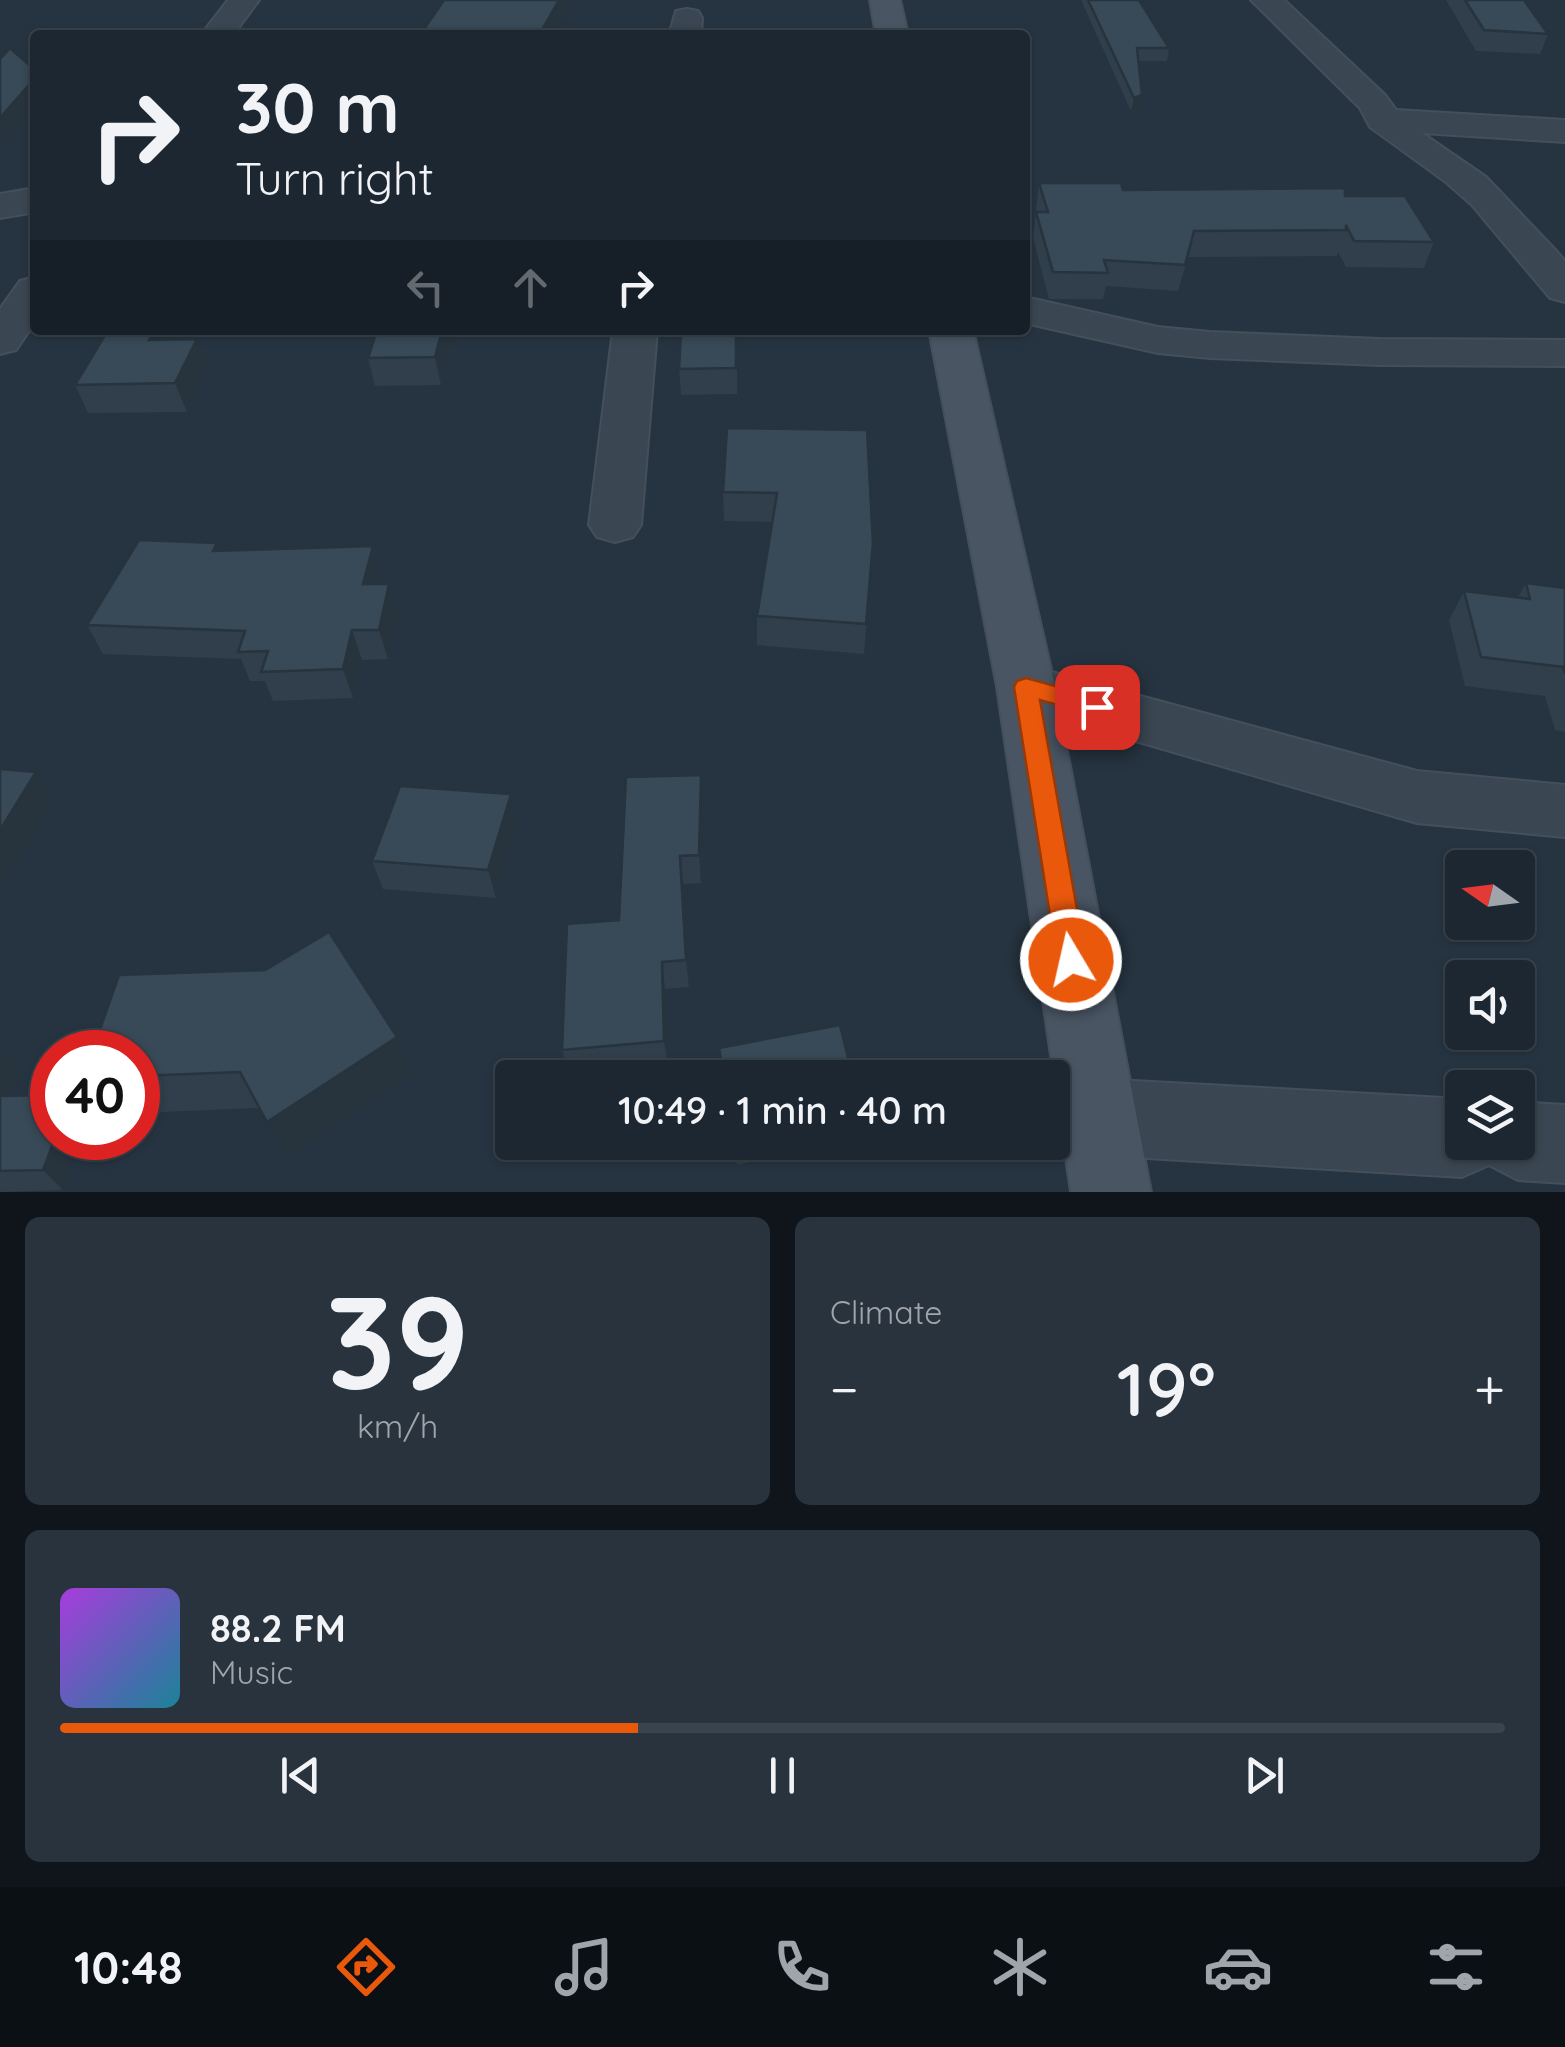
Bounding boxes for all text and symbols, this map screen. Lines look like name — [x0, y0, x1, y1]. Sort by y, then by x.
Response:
text: 30 m — [235, 63, 400, 151]
icon: right — [70, 70, 200, 200]
text: Turn right — [235, 150, 434, 206]
icon: left — [398, 260, 453, 315]
icon: ahead — [503, 260, 558, 315]
icon: right — [608, 260, 663, 315]
pin — [1055, 665, 1140, 750]
icon: arrive — [1070, 680, 1125, 735]
north arrow — [1445, 850, 1535, 940]
map controls — [1445, 850, 1535, 1160]
position arrow — [1019, 908, 1123, 1012]
button: sound — [1445, 960, 1535, 1050]
speed limit sign: 40 — [30, 1030, 160, 1160]
button: layers — [1445, 1070, 1535, 1160]
text: 10:49 · 1 min · 40 m — [618, 1086, 947, 1134]
text: 39 — [326, 1259, 469, 1422]
text: Climate — [830, 1292, 942, 1332]
text: 19° — [1117, 1341, 1216, 1435]
text: − — [830, 1354, 859, 1423]
text: + — [1474, 1354, 1505, 1423]
text: km/h — [357, 1406, 438, 1446]
text: 88.2 FM — [210, 1604, 346, 1652]
text: Music — [210, 1652, 293, 1692]
icon: previous — [273, 1748, 328, 1803]
icon: pause — [755, 1748, 810, 1803]
icon: next — [1237, 1748, 1292, 1803]
icon: directions — [331, 1932, 401, 2002]
icon: music — [549, 1932, 619, 2002]
icon: phone — [767, 1932, 837, 2002]
icon: climate — [985, 1932, 1055, 2002]
icon: car — [1203, 1932, 1273, 2002]
icon: filters — [1421, 1932, 1491, 2002]
text: 10:48 — [74, 1939, 183, 1995]

